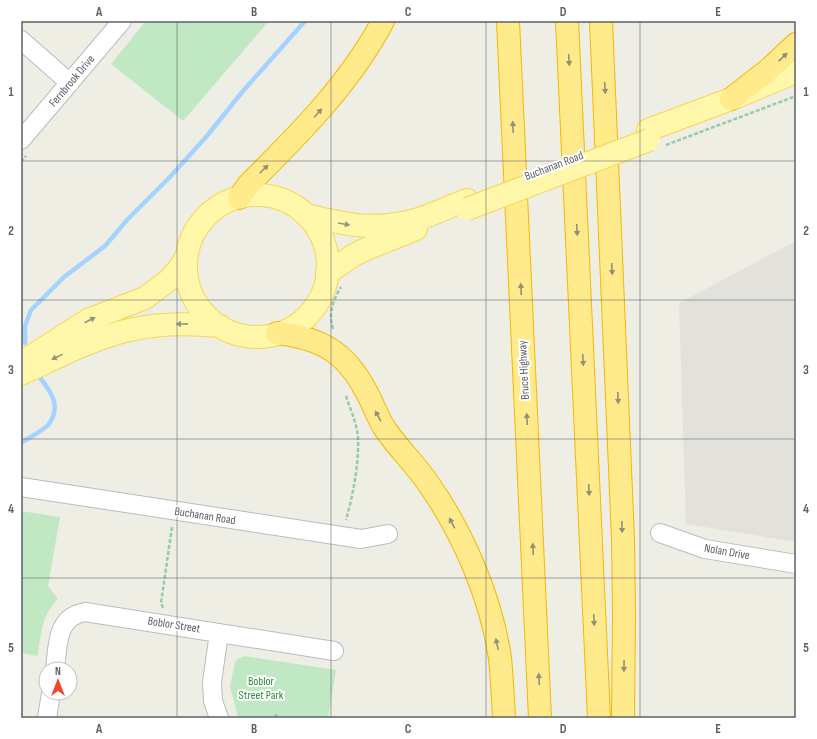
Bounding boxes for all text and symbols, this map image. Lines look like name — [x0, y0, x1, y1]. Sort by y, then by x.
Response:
text: A — [95, 4, 103, 20]
text: B — [251, 4, 257, 20]
text: C — [405, 4, 412, 20]
text: D — [560, 4, 567, 20]
text: E — [715, 4, 721, 20]
street label: Fernbrook Drive — [46, 52, 98, 110]
one-way arrow — [778, 52, 788, 61]
one-way arrow — [565, 54, 572, 66]
one-way arrow — [601, 82, 608, 94]
text: 1 — [8, 84, 14, 100]
text: 1 — [803, 84, 809, 100]
one-way arrow — [313, 108, 322, 117]
one-way arrow — [510, 120, 516, 133]
street label: Buchanan Road — [523, 148, 585, 184]
one-way arrow — [259, 164, 269, 174]
one-way arrow — [338, 221, 350, 227]
text: 2 — [8, 223, 14, 239]
text: 2 — [803, 223, 809, 239]
one-way arrow — [573, 224, 580, 236]
one-way arrow — [609, 263, 615, 276]
one-way arrow — [517, 283, 524, 295]
one-way arrow — [84, 316, 95, 323]
one-way arrow — [175, 321, 188, 327]
street label: Bruce Highway — [515, 340, 533, 400]
one-way arrow — [51, 354, 63, 360]
one-way arrow — [579, 354, 586, 366]
text: 3 — [8, 362, 14, 378]
text: 3 — [803, 362, 809, 378]
one-way arrow — [614, 392, 621, 404]
one-way arrow — [375, 410, 381, 422]
one-way arrow — [523, 413, 530, 425]
one-way arrow — [585, 484, 592, 496]
text: 4 — [8, 501, 14, 517]
text: 4 — [803, 501, 809, 517]
street label: Buchanan Road — [173, 504, 237, 528]
one-way arrow — [449, 517, 455, 528]
one-way arrow — [619, 521, 626, 533]
street label: Nolan Drive — [703, 541, 751, 563]
one-way arrow — [529, 543, 536, 555]
street label: Boblor Street — [147, 613, 202, 637]
one-way arrow — [591, 614, 598, 626]
one-way arrow — [493, 638, 499, 650]
text: 5 — [8, 640, 14, 656]
text: 5 — [803, 640, 809, 656]
one-way arrow — [621, 660, 627, 673]
north arrow — [38, 661, 78, 701]
text: N — [55, 665, 61, 678]
one-way arrow — [535, 673, 542, 685]
park label: Boblor Street Park — [239, 674, 284, 703]
text: A — [95, 721, 103, 737]
text: B — [251, 721, 257, 737]
text: C — [405, 721, 412, 737]
text: D — [560, 721, 567, 737]
text: E — [715, 721, 721, 737]

